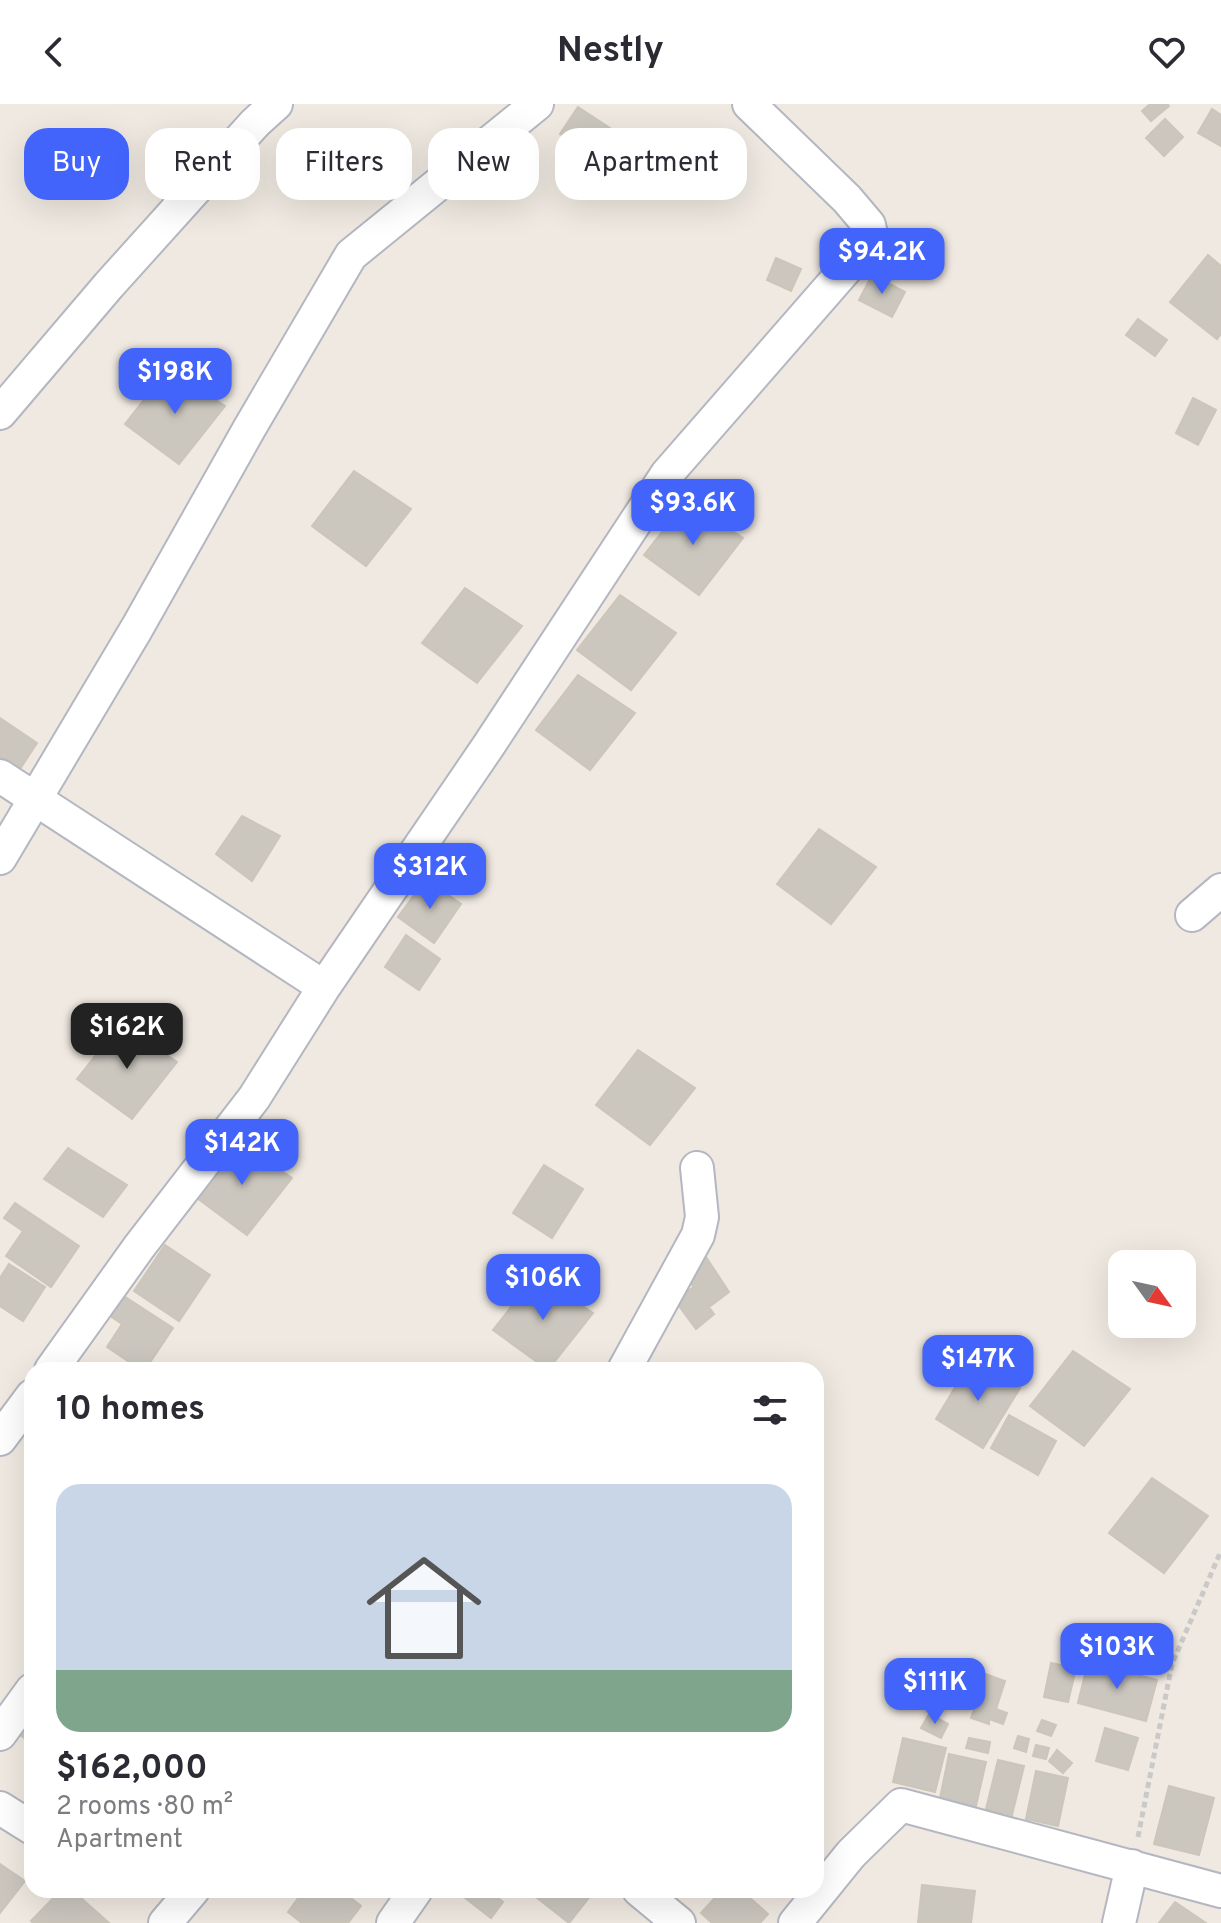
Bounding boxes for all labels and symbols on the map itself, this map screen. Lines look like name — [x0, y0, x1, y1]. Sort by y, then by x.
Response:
pin: $94.2K — [817, 228, 947, 296]
pin: $198K — [119, 348, 231, 416]
pin: $93.6K — [628, 479, 758, 547]
pin: $312K — [374, 843, 486, 911]
pin: $162K — [71, 1003, 183, 1071]
pin: $142K — [186, 1119, 298, 1187]
north arrow — [1108, 1250, 1196, 1338]
pin: $106K — [487, 1254, 599, 1322]
pin: $147K — [922, 1335, 1034, 1403]
pin: $103K — [1061, 1623, 1173, 1691]
pin: $111K — [879, 1658, 991, 1726]

